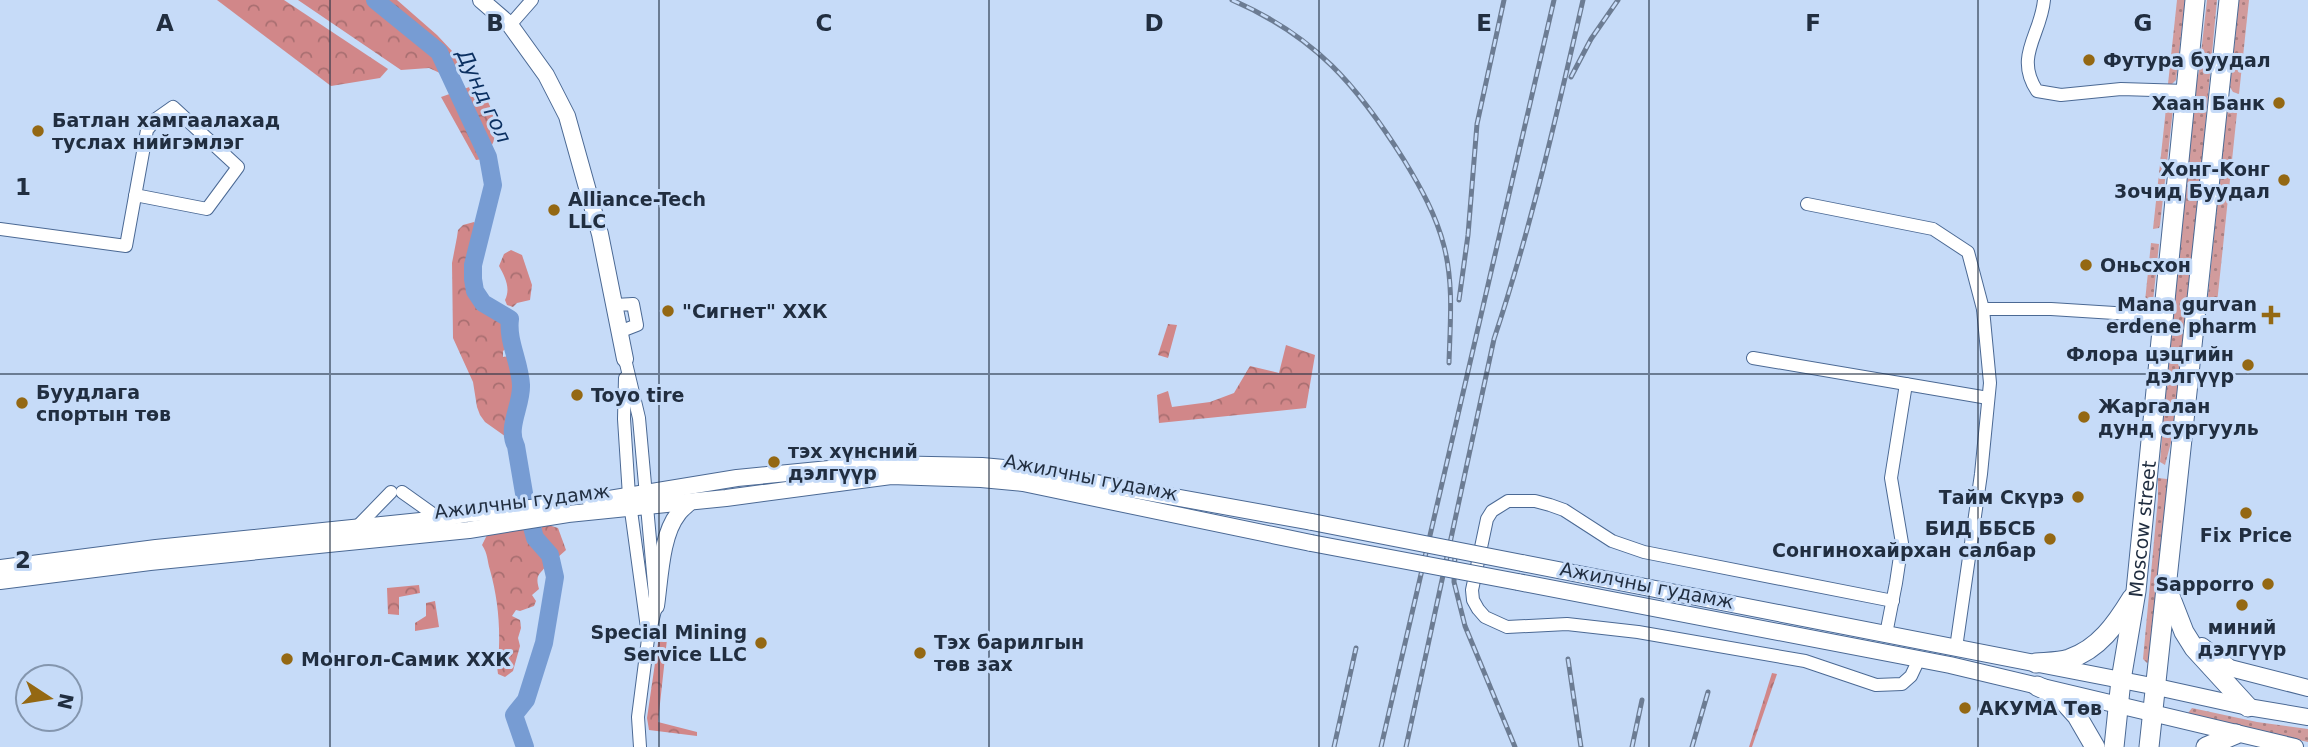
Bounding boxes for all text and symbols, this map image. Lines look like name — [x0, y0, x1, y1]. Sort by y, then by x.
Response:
text: A — [156, 10, 174, 36]
text: B — [486, 10, 504, 36]
text: C — [816, 10, 832, 36]
text: D — [1144, 10, 1164, 36]
text: E — [1476, 10, 1492, 36]
text: F — [1805, 10, 1821, 36]
text: G — [2134, 10, 2152, 36]
water label: Дунд гол — [451, 44, 516, 147]
place label: Футура буудал — [2103, 49, 2271, 71]
marker: Футура буудал — [2081, 52, 2097, 68]
place label: Хаан Банк — [2152, 92, 2265, 114]
marker: Хаан Банк — [2271, 95, 2287, 111]
place label: Батлан хамгаалахад туслах нийгэмлэг — [52, 109, 280, 153]
marker: Батлан хамгаалахад туслах нийгэмлэг — [30, 123, 46, 139]
place label: Хонг-Kонг 3очид Буудал — [2114, 158, 2270, 202]
marker: Хонг-Kонг 3очид Буудал — [2276, 172, 2292, 188]
text: 1 — [15, 174, 31, 200]
place label: Alliance-Tech LLC — [568, 188, 706, 232]
marker: Alliance-Tech LLC — [546, 202, 562, 218]
place label: Оньсхон — [2100, 254, 2191, 276]
marker: Оньсхон — [2078, 257, 2094, 273]
place label: Mana gurvan erdene pharm — [2106, 293, 2257, 337]
place label: "Сигнет" ХХК — [682, 300, 828, 322]
marker: "Сигнет" ХХК — [660, 303, 676, 319]
marker: Mana gurvan erdene pharm — [2263, 307, 2279, 323]
place label: Флора цэцгийн дэлгүүр — [2066, 343, 2234, 387]
marker: Флора цэцгийн дэлгүүр — [2240, 357, 2256, 373]
place label: Буудлага спортын төв — [36, 381, 171, 425]
place label: Toyo tire — [591, 384, 684, 406]
marker: Toyo tire — [569, 387, 585, 403]
marker: Буудлага спортын төв — [14, 395, 30, 411]
place label: Жаргалан дунд сургууль — [2098, 395, 2259, 439]
marker: Жаргалан дунд сургууль — [2076, 409, 2092, 425]
place label: тэх хүнсний дэлгүүр — [788, 440, 918, 484]
street label: Ажилчны гудамж — [1002, 449, 1180, 505]
marker: тэх хүнсний дэлгүүр — [766, 454, 782, 470]
street label: Moscow street — [2124, 460, 2160, 598]
street label: Ажилчны гудамж — [433, 479, 611, 523]
place label: Тайм Скүрэ — [1939, 486, 2064, 508]
marker: Тайм Скүрэ — [2070, 489, 2086, 505]
marker: Fix Price — [2238, 505, 2254, 521]
place label: БИД ББСБ Сонгинохайрхан салбар — [1772, 517, 2036, 561]
place label: Fix Price — [2200, 524, 2292, 546]
marker: БИД ББСБ Сонгинохайрхан салбар — [2042, 531, 2058, 547]
text: 2 — [15, 547, 31, 573]
street label: Ажилчны гудамж — [1558, 557, 1736, 613]
place label: Sapporro — [2155, 573, 2254, 595]
marker: Sapporro — [2260, 576, 2276, 592]
marker: миний дэлгүүр — [2234, 597, 2250, 613]
place label: миний дэлгүүр — [2198, 616, 2286, 660]
place label: Special Mining Service LLC — [591, 621, 747, 665]
place label: Тэх барилгын төв зах — [934, 631, 1084, 675]
marker: Special Mining Service LLC — [753, 635, 769, 651]
marker: Тэх барилгын төв зах — [912, 645, 928, 661]
place label: Монгол-Самик ХХК — [301, 648, 511, 670]
marker: Монгол-Самик ХХК — [279, 651, 295, 667]
north arrow — [14, 663, 84, 733]
text: N — [53, 691, 78, 712]
place label: АКУМА Төв — [1979, 697, 2102, 719]
marker: АКУМА Төв — [1957, 700, 1973, 716]

